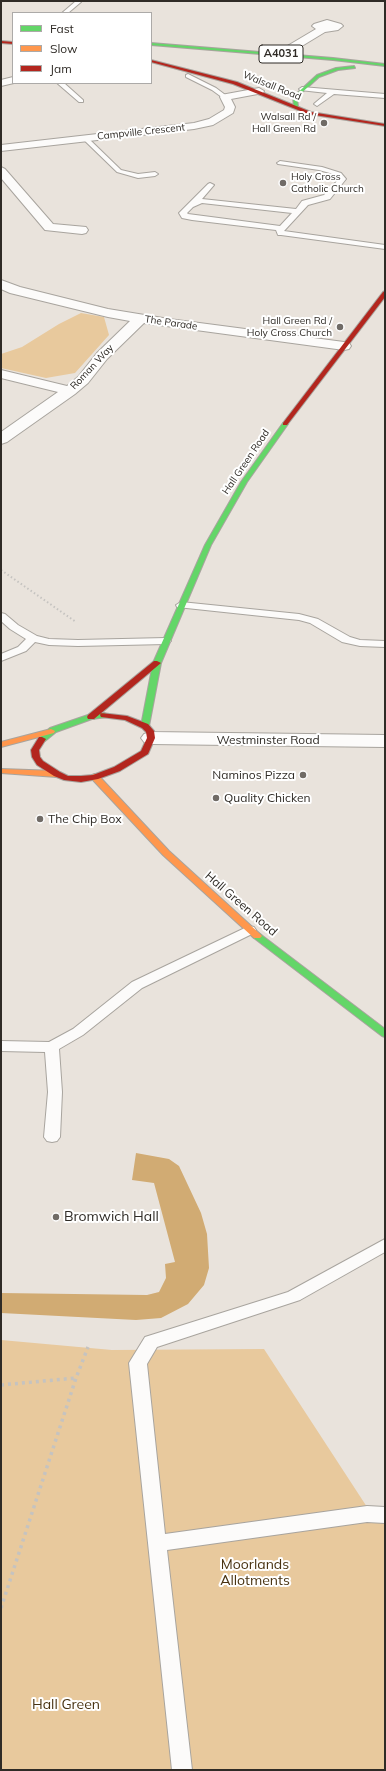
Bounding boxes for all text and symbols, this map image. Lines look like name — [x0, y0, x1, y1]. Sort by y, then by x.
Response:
legend — [12, 12, 152, 84]
text: Fast — [50, 21, 74, 36]
text: Slow — [50, 41, 78, 56]
road number: A4031 — [259, 45, 303, 63]
text: Jam — [50, 61, 72, 76]
street label: Walsall Road — [241, 69, 303, 103]
place label: Walsall Rd / Hall Green Rd — [252, 111, 316, 134]
marker: Walsall Rd / Hall Green Rd — [319, 118, 329, 128]
street label: Campville Crescent — [96, 121, 186, 143]
place label: Holy Cross Catholic Church — [291, 171, 364, 194]
marker: Holy Cross Catholic Church — [278, 178, 288, 188]
street label: The Parade — [144, 313, 198, 333]
place label: Hall Green Rd / Holy Cross Church — [247, 315, 332, 338]
marker: Hall Green Rd / Holy Cross Church — [335, 322, 345, 332]
street label: Roman Way — [68, 342, 116, 392]
street label: Hall Green Road — [220, 427, 272, 497]
street label: Westminster Road — [216, 733, 320, 747]
place label: Naminos Pizza — [212, 768, 295, 782]
marker: Naminos Pizza — [298, 770, 308, 780]
place label: Quality Chicken — [224, 791, 311, 805]
marker: Quality Chicken — [211, 793, 221, 803]
place label: The Chip Box — [48, 812, 122, 826]
marker: The Chip Box — [35, 814, 45, 824]
street label: Hall Green Road — [202, 869, 280, 939]
place label: Bromwich Hall — [64, 1209, 159, 1225]
marker: Bromwich Hall — [51, 1212, 61, 1222]
park label: Moorlands Allotments — [220, 1557, 290, 1590]
park label: Hall Green — [32, 1697, 100, 1713]

